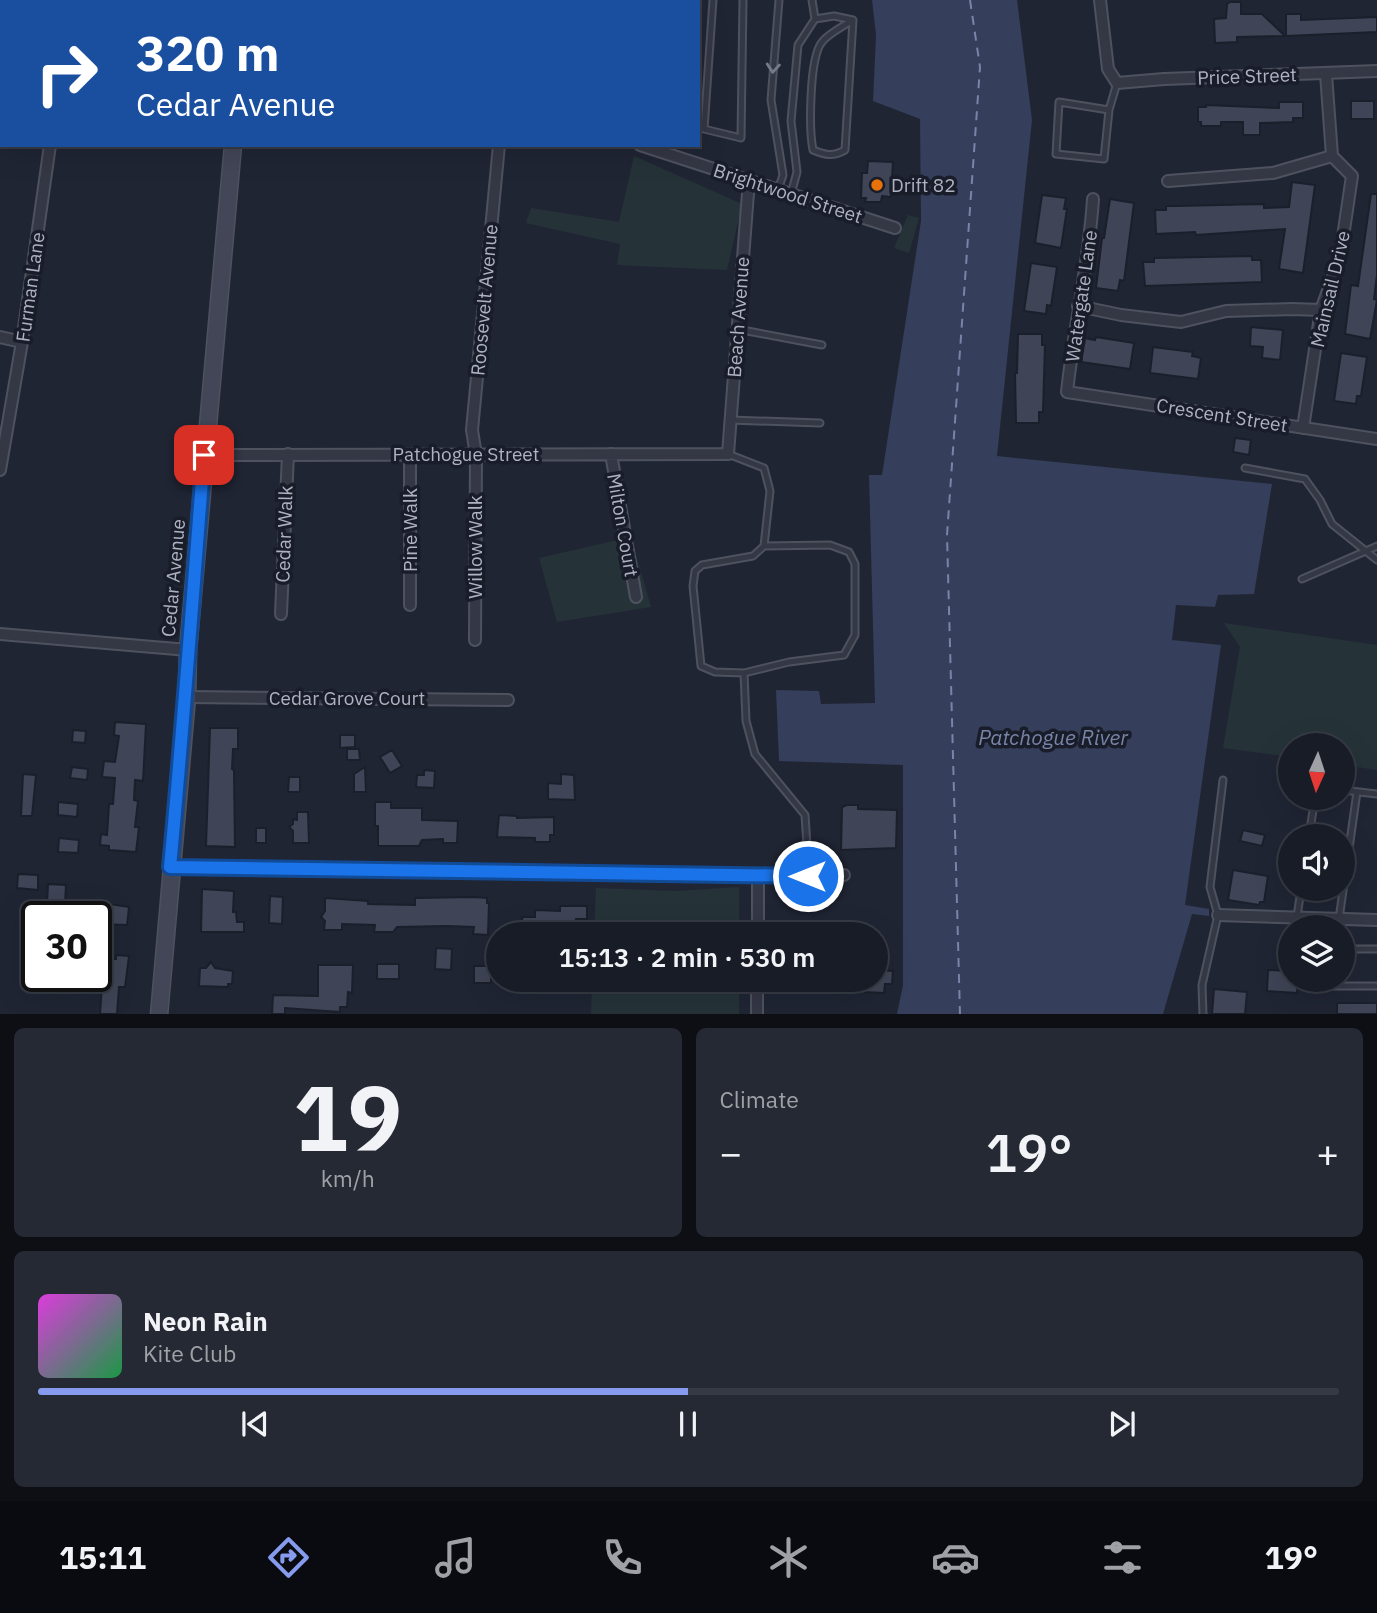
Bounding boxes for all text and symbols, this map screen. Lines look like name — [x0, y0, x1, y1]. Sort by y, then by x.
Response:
text: 320 m — [136, 21, 280, 84]
icon: right — [21, 28, 112, 119]
street label: Price Street — [1197, 62, 1297, 90]
one-way arrow — [766, 63, 781, 74]
text: Cedar Avenue — [136, 83, 335, 125]
street label: Brightwood Street — [711, 158, 865, 228]
place label: Drift 82 — [891, 173, 956, 197]
marker: Drift 82 — [869, 177, 885, 193]
street label: Roosevelt Avenue — [465, 223, 503, 377]
street label: Mainsail Drive — [1305, 228, 1355, 350]
street label: Watergate Lane — [1060, 229, 1102, 363]
street label: Furman Lane — [10, 230, 50, 344]
street label: Beach Avenue — [722, 256, 754, 378]
street label: Crescent Street — [1155, 393, 1289, 437]
pin — [174, 425, 234, 485]
icon: arrive — [185, 436, 223, 474]
street label: Patchogue Street — [393, 442, 539, 466]
street label: Milton Court — [602, 471, 644, 579]
street label: Cedar Walk — [270, 485, 298, 583]
street label: Pine Walk — [398, 488, 422, 572]
street label: Willow Walk — [463, 495, 487, 599]
street label: Cedar Avenue — [156, 518, 190, 638]
street label: Cedar Grove Court — [269, 686, 425, 710]
water label: Patchogue River — [978, 723, 1129, 751]
north arrow — [1278, 733, 1354, 810]
map controls — [1278, 733, 1355, 992]
button: sound — [1278, 824, 1355, 901]
position arrow — [771, 839, 845, 913]
speed limit sign: 30 — [21, 901, 112, 992]
button: layers — [1278, 915, 1355, 992]
text: 15:13 · 2 min · 530 m — [559, 940, 815, 974]
text: 19 — [293, 1058, 402, 1176]
text: Climate — [720, 1084, 799, 1114]
text: 19° — [986, 1119, 1073, 1186]
text: − — [720, 1128, 742, 1177]
text: + — [1316, 1128, 1339, 1177]
text: km/h — [321, 1163, 375, 1193]
text: Neon Rain — [143, 1304, 268, 1338]
text: Kite Club — [143, 1338, 236, 1368]
icon: previous — [236, 1405, 274, 1443]
icon: pause — [669, 1405, 707, 1443]
icon: next — [1103, 1405, 1141, 1443]
icon: directions — [264, 1533, 313, 1582]
icon: music — [431, 1533, 480, 1582]
icon: phone — [598, 1533, 647, 1582]
icon: climate — [764, 1533, 813, 1582]
icon: car — [931, 1533, 980, 1582]
icon: filters — [1098, 1533, 1147, 1582]
text: 15:11 — [59, 1536, 146, 1578]
text: 19° — [1265, 1536, 1318, 1578]

